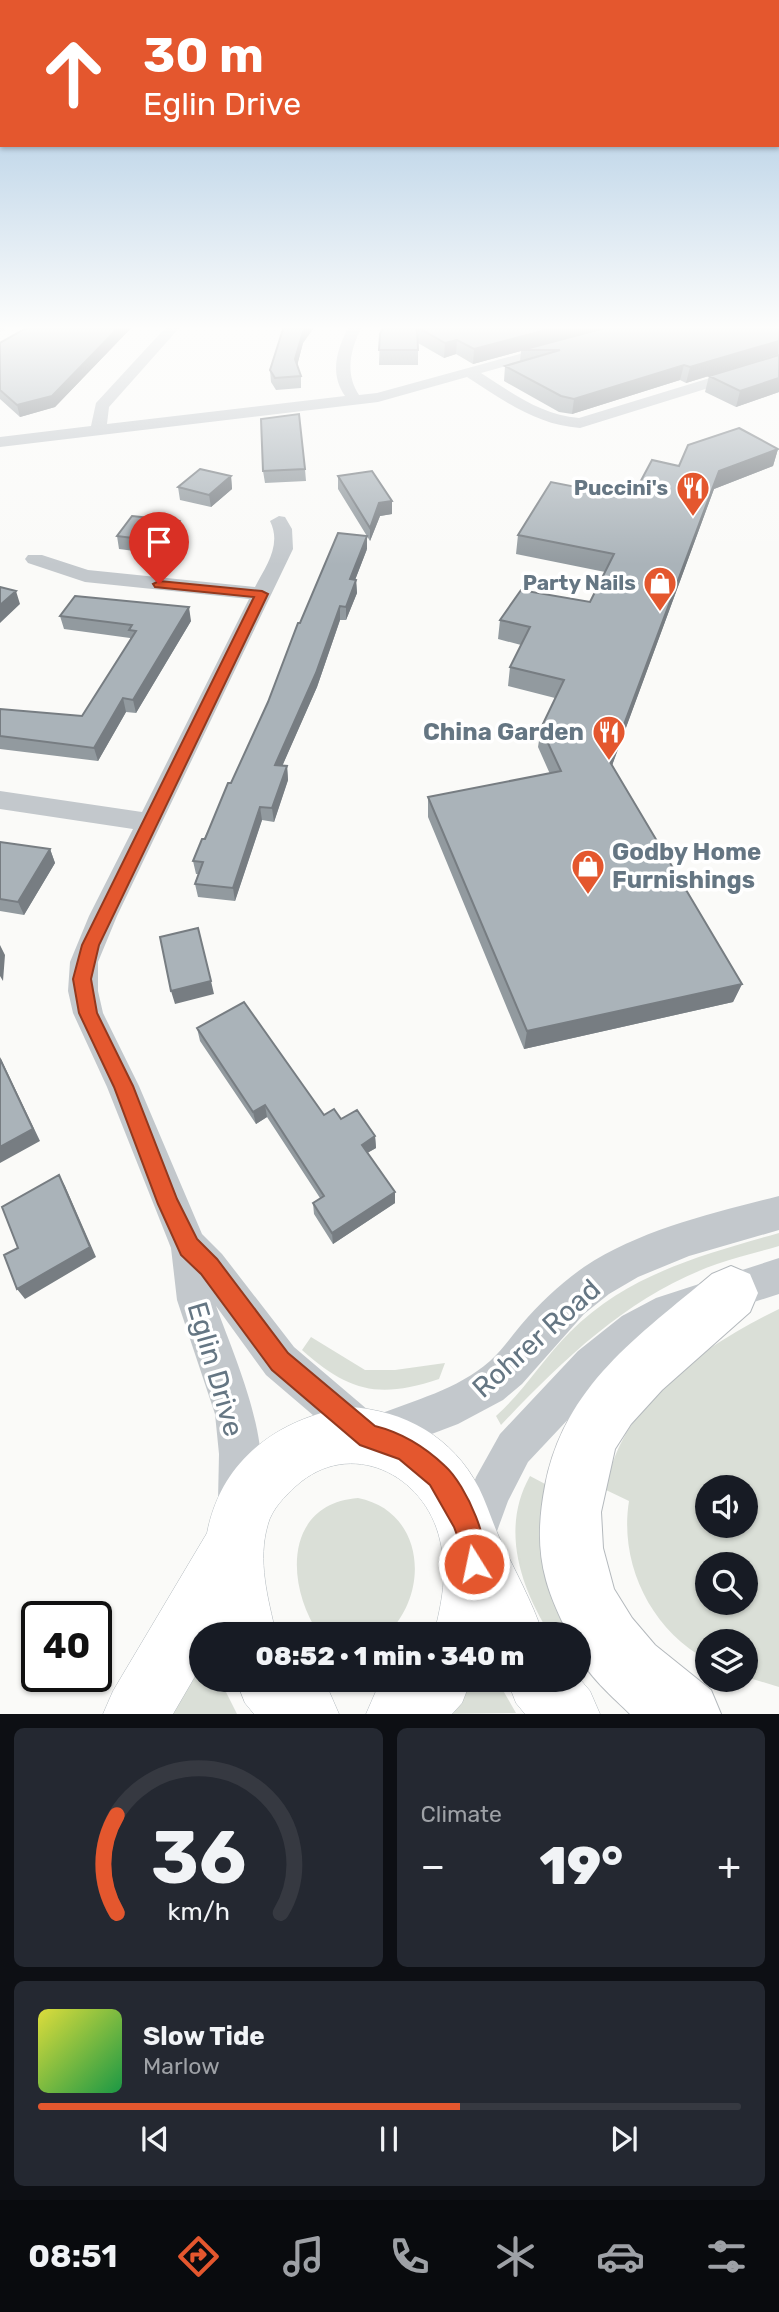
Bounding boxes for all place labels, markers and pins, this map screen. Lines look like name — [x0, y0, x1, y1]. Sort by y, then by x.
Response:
restaurant icon: Puccini's — [674, 469, 712, 518]
place label: Puccini's — [574, 475, 668, 500]
pin — [129, 512, 189, 584]
shop icon: Party Nails — [641, 564, 679, 613]
place label: Party Nails — [523, 570, 636, 595]
restaurant icon: China Garden — [590, 713, 628, 762]
place label: China Garden — [423, 718, 584, 746]
place label: Godby Home Furnishings — [612, 838, 761, 894]
shop icon: Godby Home Furnishings — [569, 847, 607, 896]

